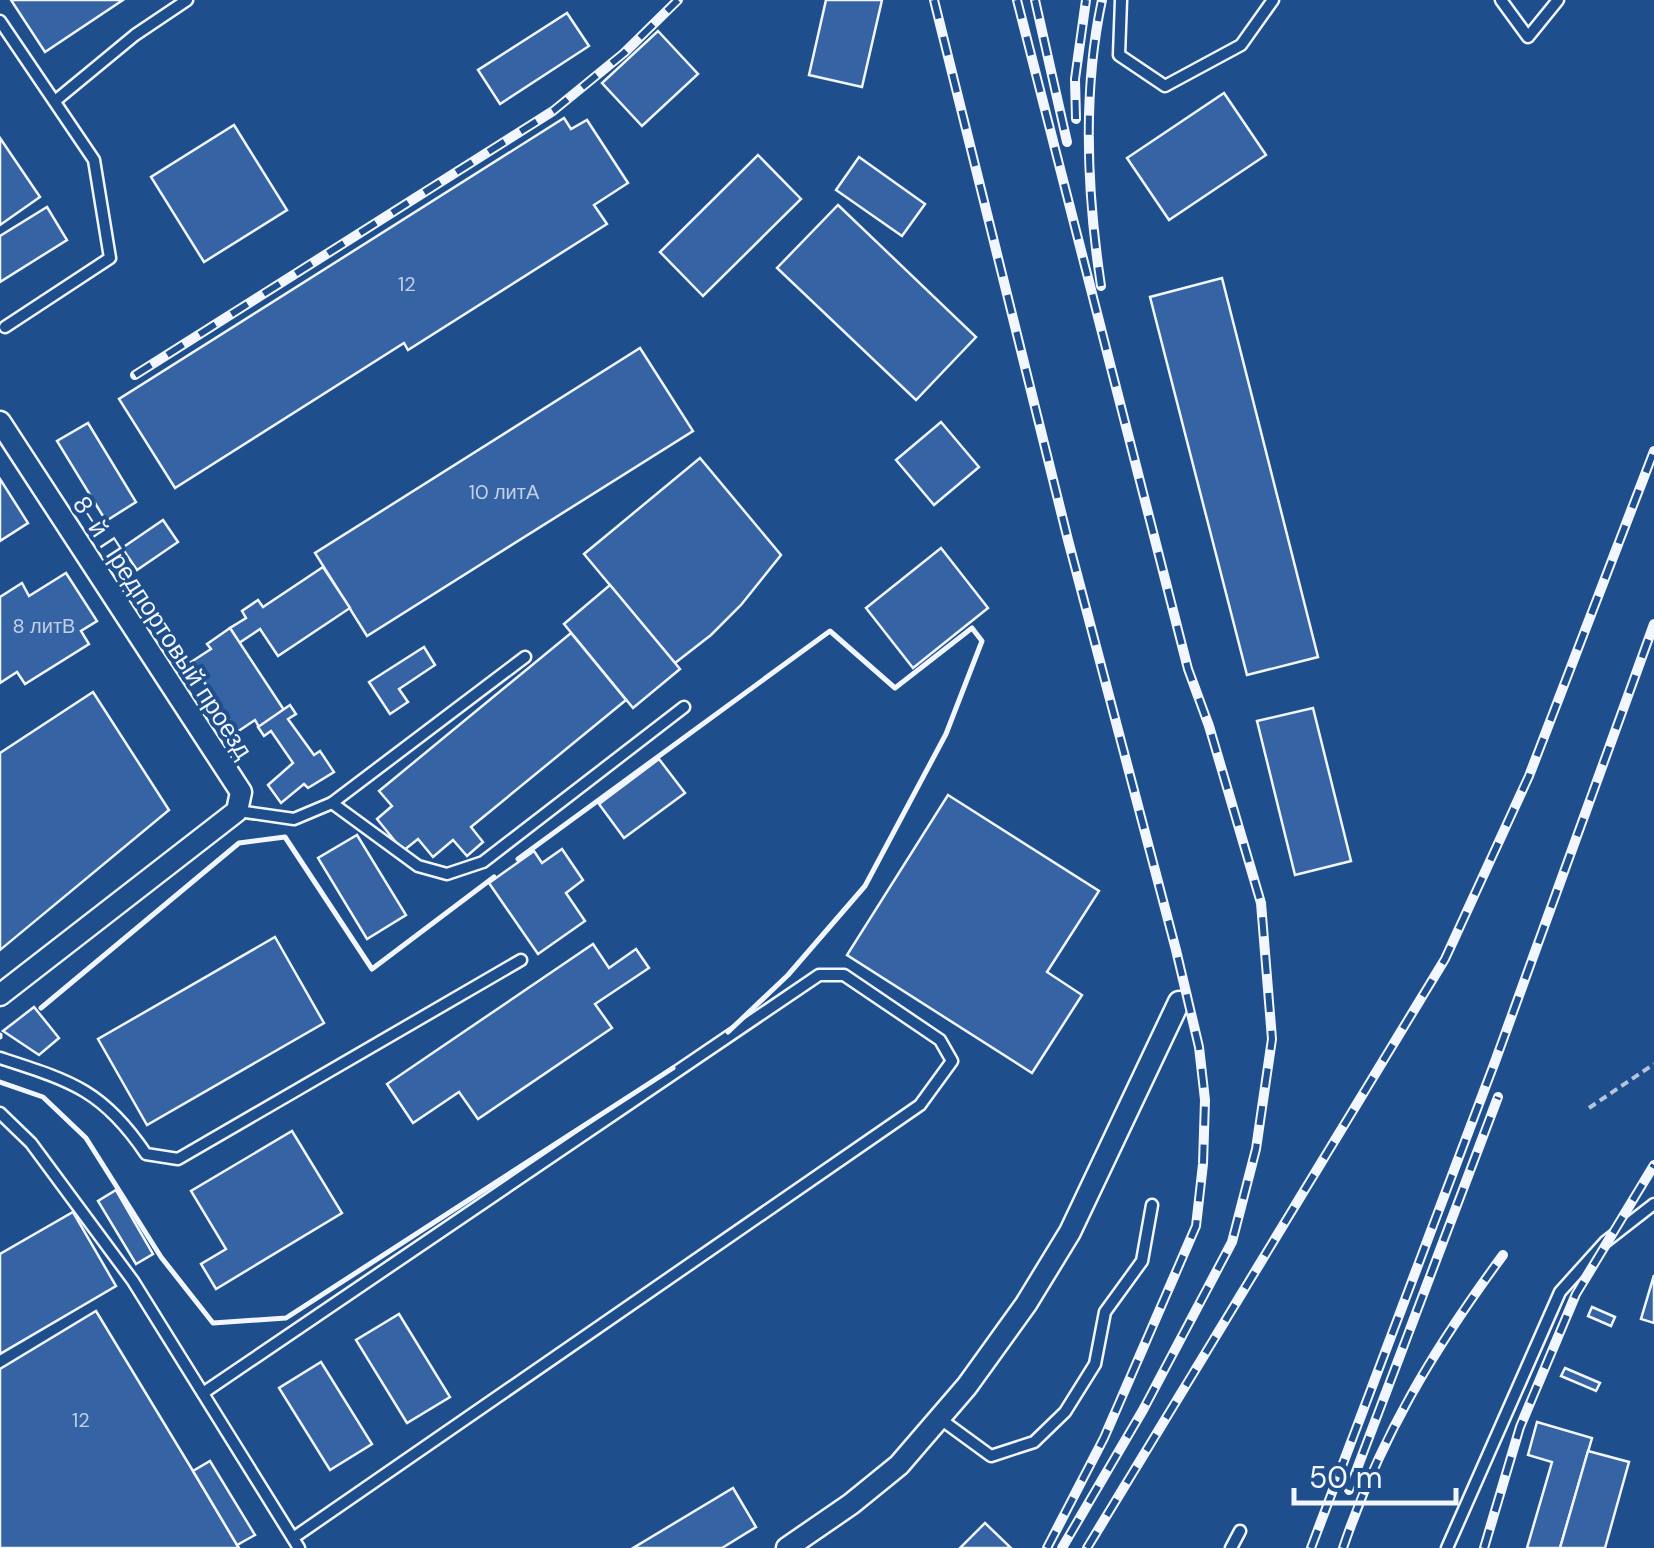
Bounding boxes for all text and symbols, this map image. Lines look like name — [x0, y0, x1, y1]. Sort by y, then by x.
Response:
house number: 12 — [398, 271, 416, 297]
house number: 10 литА — [469, 479, 540, 505]
street label: 8-й Предпортовый проезд — [65, 490, 260, 765]
house number: 8 литВ — [13, 613, 75, 639]
house number: 12 — [72, 1407, 90, 1433]
scale bar — [1294, 1443, 1456, 1505]
text: 50 m — [1309, 1458, 1383, 1497]

